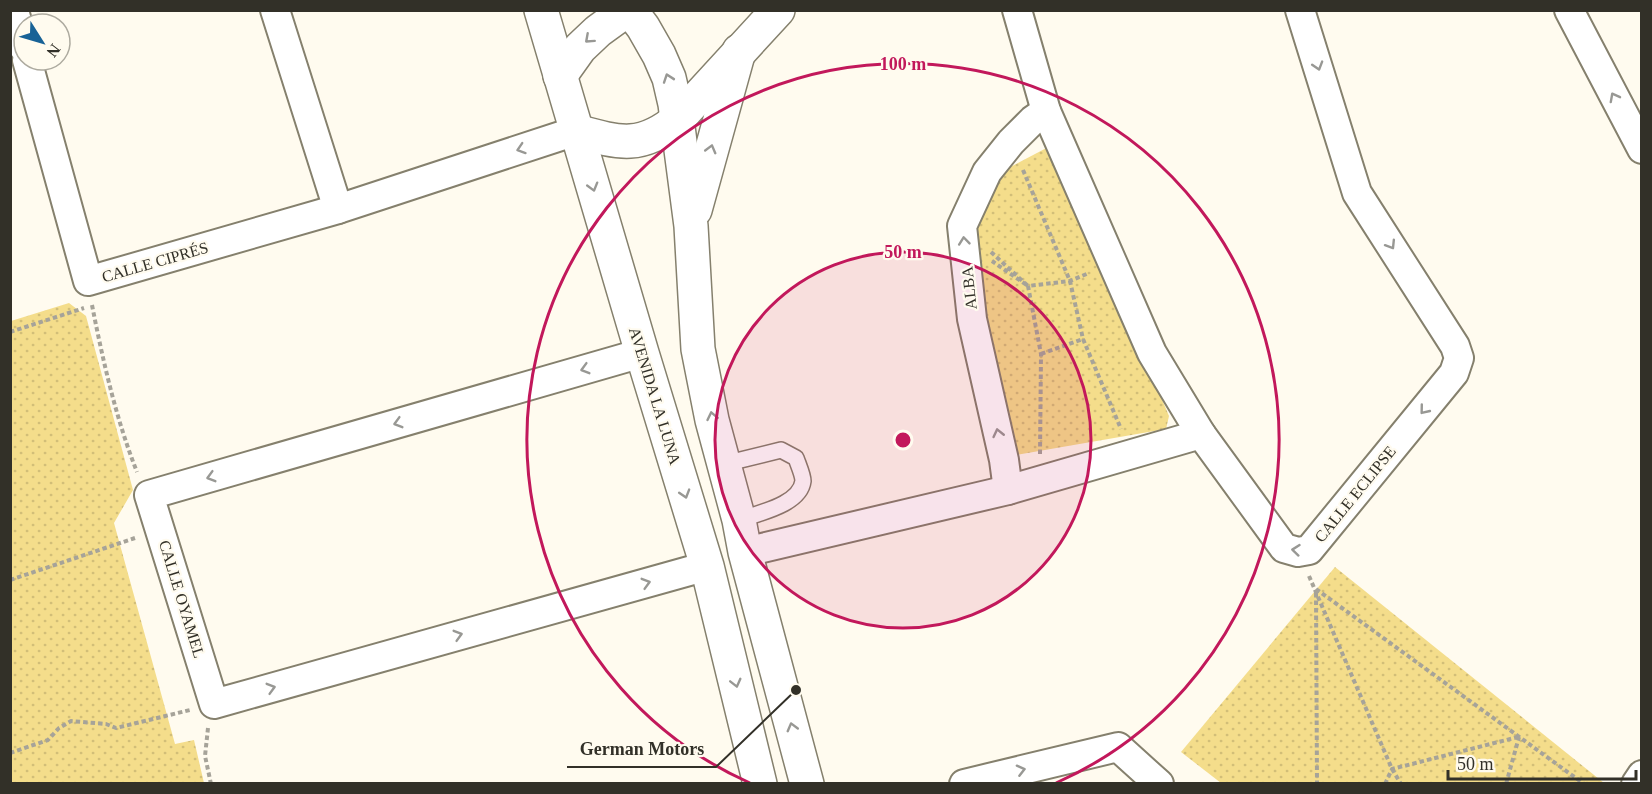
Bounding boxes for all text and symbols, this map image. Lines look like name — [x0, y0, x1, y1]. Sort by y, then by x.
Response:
north arrow — [12, 12, 72, 72]
one-way arrow — [585, 32, 596, 43]
text: N — [43, 41, 64, 61]
text: 100 m — [880, 54, 926, 74]
one-way arrow — [1311, 60, 1323, 71]
one-way arrow — [662, 73, 675, 84]
one-way arrow — [1610, 92, 1622, 103]
one-way arrow — [516, 142, 527, 154]
one-way arrow — [704, 144, 717, 154]
one-way arrow — [586, 181, 598, 192]
one-way arrow — [958, 237, 971, 246]
street label: CALLE CIPRÉS — [100, 238, 210, 285]
one-way arrow — [1384, 239, 1395, 250]
text: 50 m — [884, 242, 922, 262]
street label: ALBA — [958, 265, 980, 311]
street label: AVENIDA LA LUNA — [626, 325, 684, 467]
one-way arrow — [580, 362, 591, 374]
one-way arrow — [1421, 403, 1432, 414]
one-way arrow — [706, 412, 719, 422]
one-way arrow — [393, 416, 404, 428]
one-way arrow — [992, 428, 1005, 438]
centre of rings — [893, 430, 913, 450]
street label: CALLE ECLIPSE — [1311, 443, 1399, 545]
one-way arrow — [206, 470, 217, 482]
one-way arrow — [678, 488, 690, 499]
street label: CALLE OYAMEL — [156, 538, 208, 660]
one-way arrow — [1291, 544, 1301, 556]
one-way arrow — [640, 578, 651, 590]
one-way arrow — [453, 630, 463, 643]
one-way arrow — [728, 677, 741, 687]
one-way arrow — [265, 683, 275, 695]
one-way arrow — [787, 722, 799, 733]
callout: German Motors — [567, 731, 716, 767]
text: German Motors — [580, 739, 704, 759]
scale bar — [1448, 743, 1636, 781]
text: 50 m — [1457, 754, 1494, 774]
one-way arrow — [1016, 764, 1026, 777]

